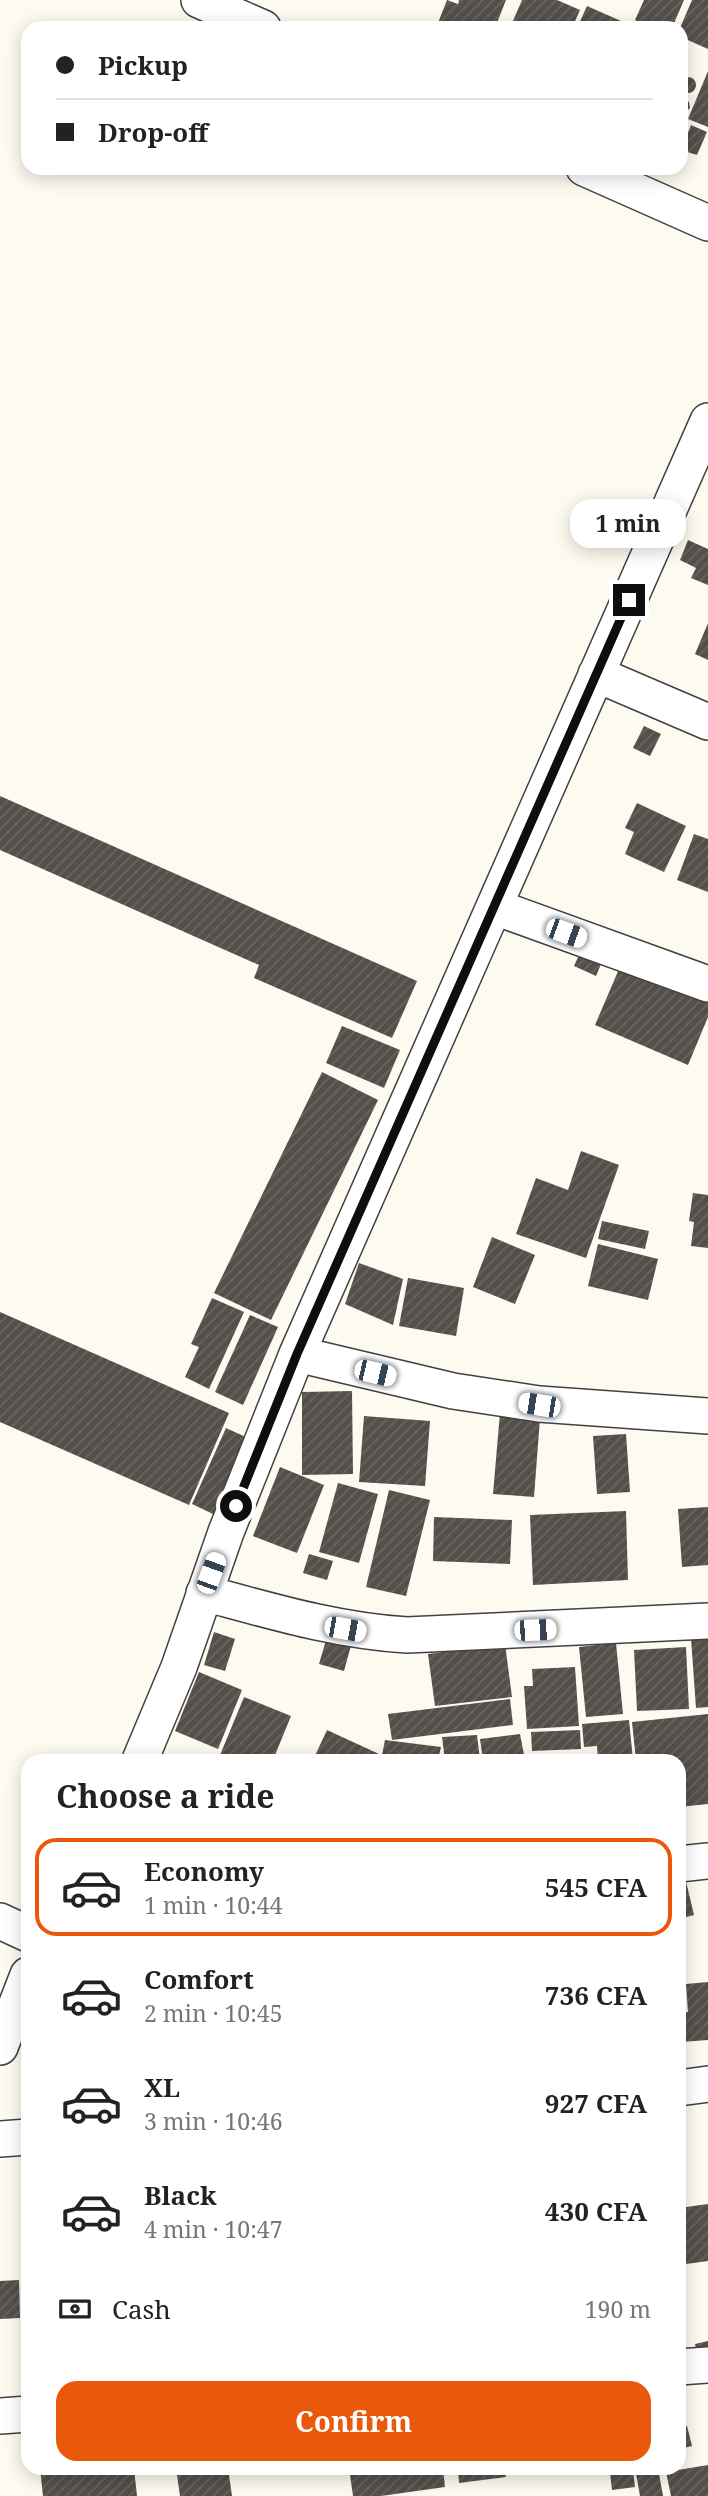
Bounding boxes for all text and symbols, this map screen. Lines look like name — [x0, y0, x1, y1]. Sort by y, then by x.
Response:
text: Pickup — [98, 47, 188, 83]
text: Drop-off — [98, 114, 208, 150]
callout: 1 min — [571, 498, 687, 548]
text: 1 min — [595, 507, 661, 539]
route end — [613, 584, 645, 616]
car — [543, 916, 590, 950]
car — [353, 1358, 398, 1388]
car — [517, 1391, 562, 1419]
route start — [220, 1490, 252, 1522]
car — [194, 1550, 229, 1596]
car — [323, 1615, 368, 1643]
car — [514, 1619, 557, 1641]
text: Choose a ride — [56, 1774, 275, 1817]
text: Economy — [144, 1853, 264, 1889]
icon: car — [60, 1856, 123, 1919]
text: 545 CFA — [545, 1869, 647, 1905]
text: 1 min · 10:44 — [144, 1889, 282, 1921]
text: Comfort — [144, 1961, 254, 1997]
icon: car — [60, 1964, 123, 2027]
text: 736 CFA — [545, 1977, 647, 2013]
text: 2 min · 10:45 — [144, 1997, 282, 2029]
text: XL — [144, 2069, 180, 2105]
icon: car — [60, 2072, 123, 2135]
text: 927 CFA — [545, 2085, 647, 2121]
text: 3 min · 10:46 — [144, 2105, 282, 2137]
text: Black — [144, 2177, 217, 2213]
icon: car — [60, 2180, 123, 2243]
text: 430 CFA — [545, 2193, 647, 2229]
text: 4 min · 10:47 — [144, 2213, 282, 2245]
icon: cash — [56, 2290, 94, 2328]
text: Cash — [112, 2291, 171, 2327]
text: 190 m — [585, 2293, 651, 2325]
button: Confirm — [56, 2381, 651, 2461]

